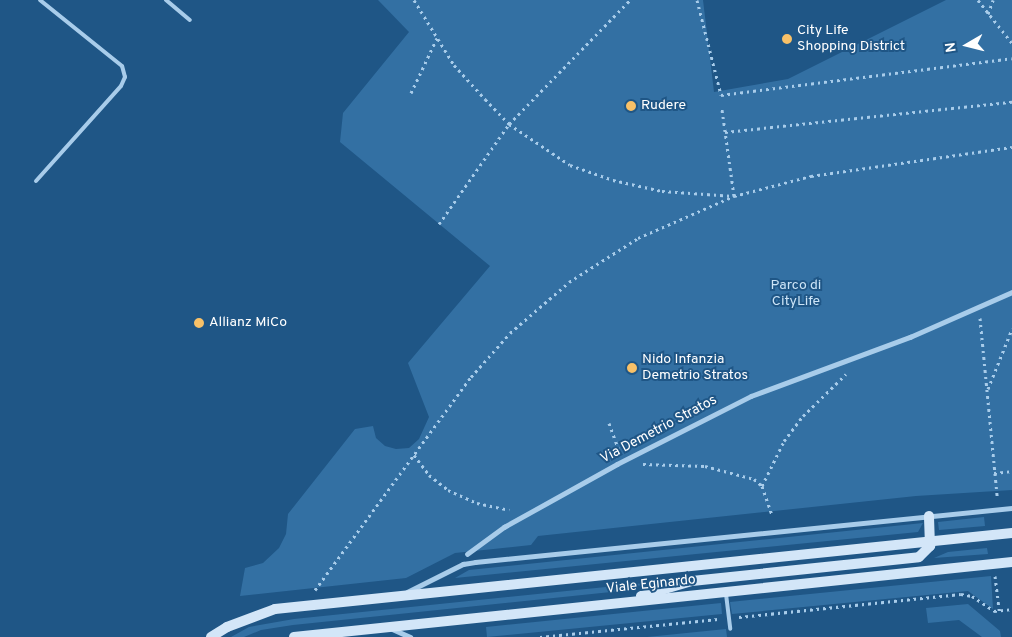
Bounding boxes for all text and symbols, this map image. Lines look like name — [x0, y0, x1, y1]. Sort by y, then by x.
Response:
north arrow — [942, 20, 992, 70]
place label: City Life Shopping District — [797, 23, 905, 56]
marker: City Life Shopping District — [781, 33, 793, 45]
text: N — [943, 41, 961, 53]
place label: Rudere — [641, 98, 686, 114]
marker: Rudere — [625, 100, 637, 112]
park label: Parco di CityLife — [771, 278, 821, 310]
place label: Allianz MiCo — [209, 315, 287, 331]
marker: Allianz MiCo — [193, 317, 205, 329]
place label: Nido Infanzia Demetrio Stratos — [642, 352, 748, 384]
marker: Nido Infanzia Demetrio Stratos — [626, 362, 638, 374]
street label: Via Demetrio Stratos — [598, 392, 720, 468]
street label: Viale Eginardo — [605, 572, 697, 598]

